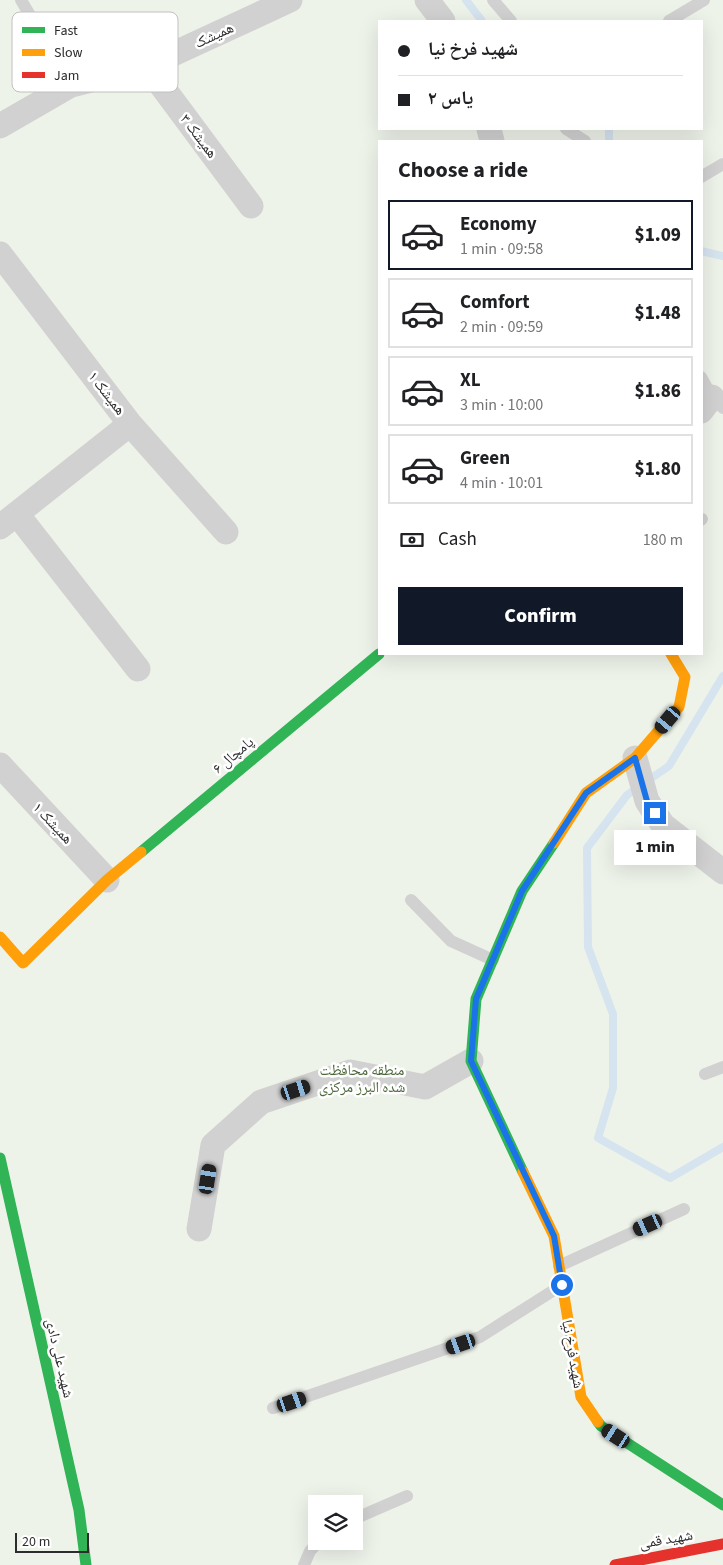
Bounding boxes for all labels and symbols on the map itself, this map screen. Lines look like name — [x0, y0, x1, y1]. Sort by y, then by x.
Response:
legend — [12, 12, 178, 92]
street label: همیشک — [191, 17, 237, 54]
text: Fast — [54, 21, 78, 41]
text: Slow — [54, 43, 83, 63]
text: Jam — [54, 66, 79, 86]
street label: همیشک ۳ — [175, 110, 222, 163]
street label: همیشک ۱ — [83, 367, 130, 420]
car — [652, 704, 683, 736]
street label: پامچال ۶ — [208, 732, 259, 779]
street label: همیشک ۱ — [28, 798, 78, 849]
route end — [644, 802, 666, 824]
callout: 1 min — [614, 830, 696, 866]
park label: منطقه محافظت شده البرز مرکزی — [319, 1060, 405, 1098]
car — [279, 1078, 312, 1102]
car — [198, 1163, 217, 1195]
car — [631, 1212, 664, 1238]
route start — [551, 1274, 573, 1296]
street label: شهید علی دادی — [40, 1316, 79, 1400]
street label: شهید فرخ نیا — [556, 1318, 589, 1390]
car — [444, 1332, 477, 1356]
car — [275, 1390, 308, 1414]
car — [599, 1422, 632, 1450]
street label: شهید قمی — [638, 1524, 695, 1555]
scale bar — [15, 1530, 89, 1553]

